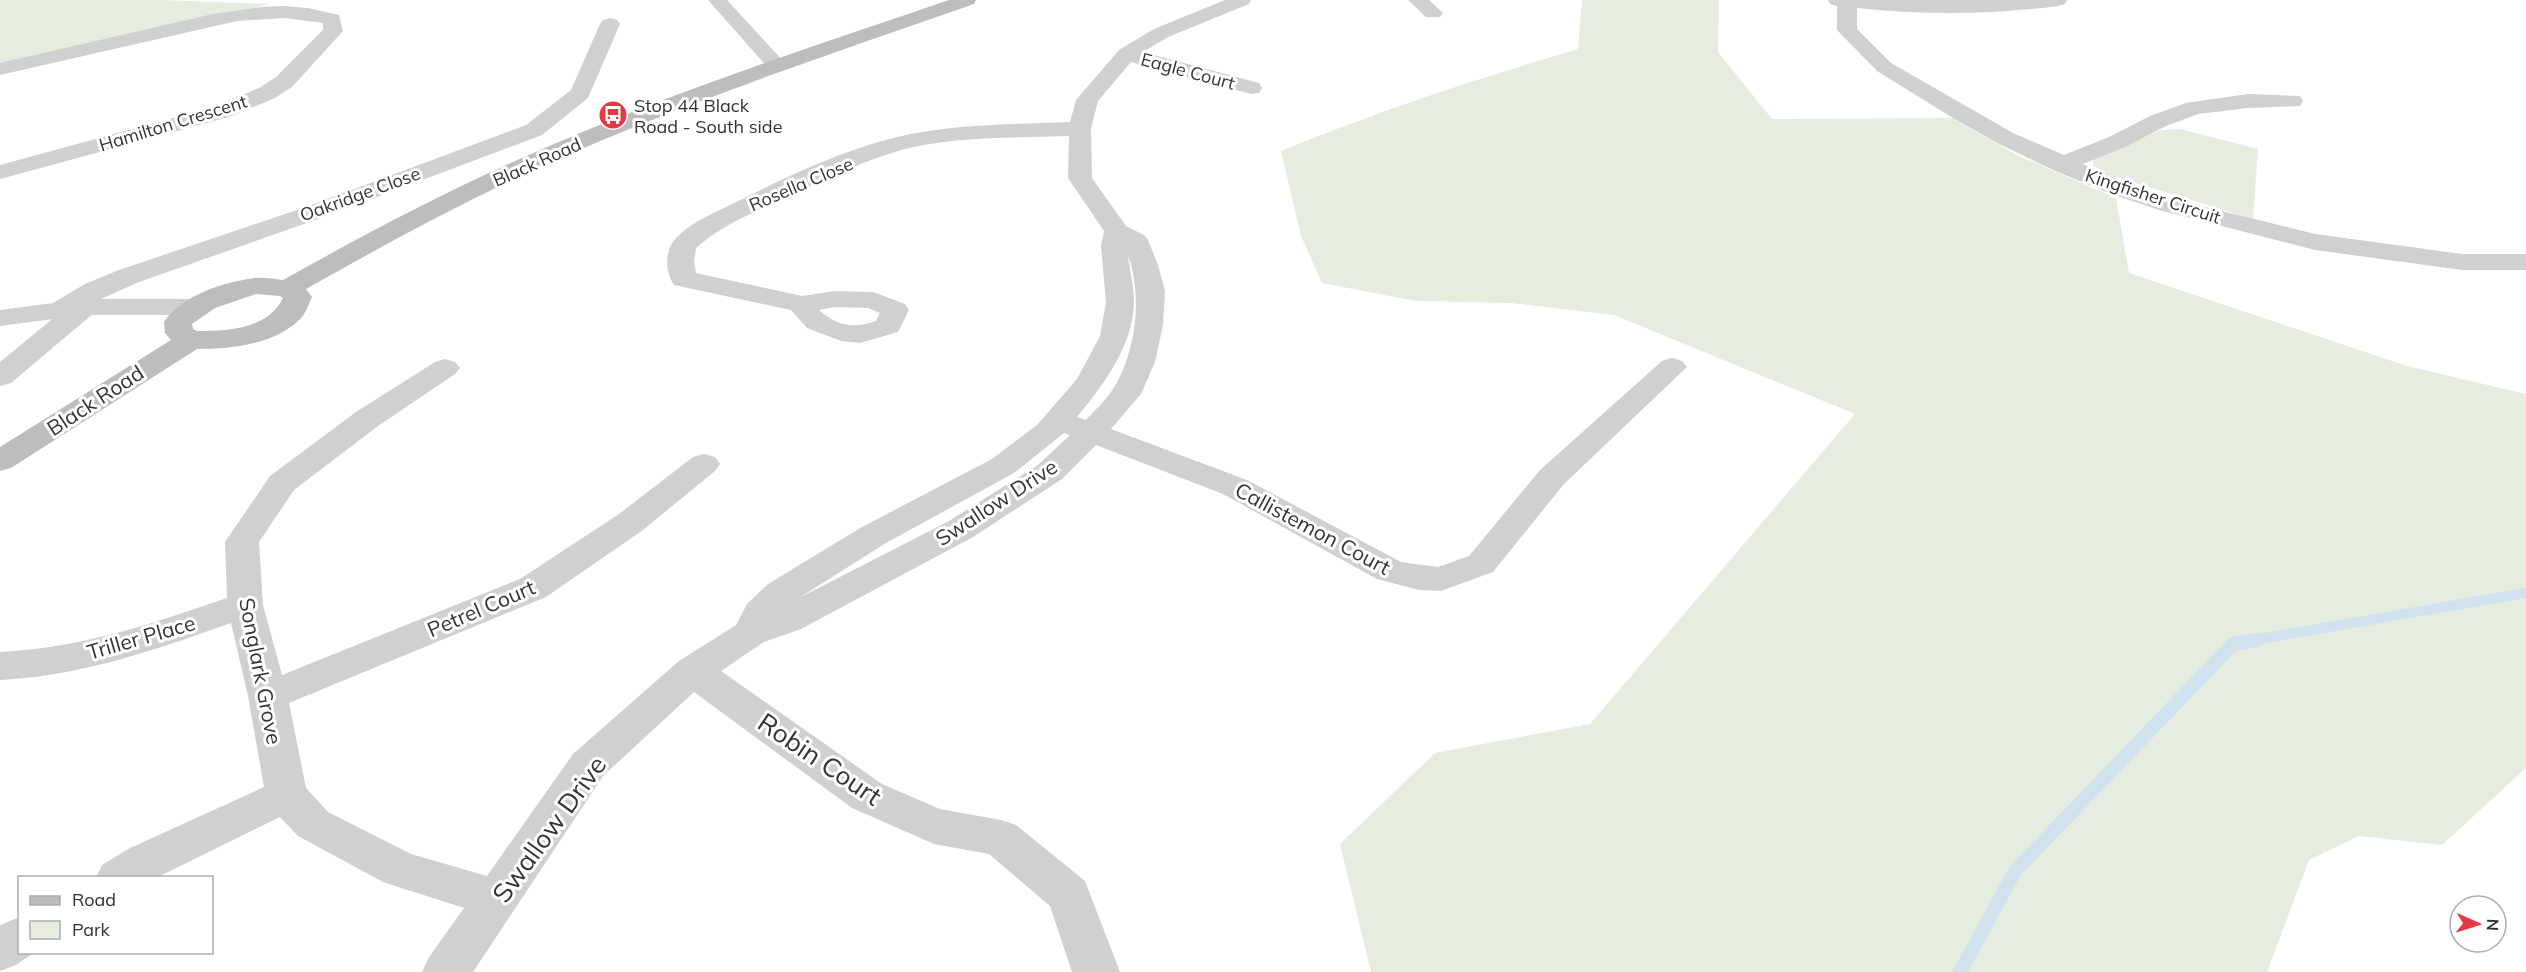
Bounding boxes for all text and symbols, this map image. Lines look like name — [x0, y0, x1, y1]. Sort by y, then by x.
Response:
street label: Eagle Court — [1138, 47, 1238, 95]
street label: Hamilton Crescent — [96, 90, 250, 156]
place label: Stop 44 Black Road - South side — [634, 94, 782, 138]
bus stop icon: Stop 44 Black Road - South side — [597, 99, 629, 131]
street label: Black Road — [489, 132, 585, 192]
street label: Rosella Close — [745, 152, 857, 216]
street label: Oakridge Close — [297, 162, 423, 226]
street label: Kingfisher Circuit — [2082, 163, 2224, 229]
street label: Black Road — [42, 359, 148, 441]
street label: Swallow Drive — [930, 453, 1062, 551]
street label: Callistemon Court — [1231, 476, 1395, 580]
street label: Petrel Court — [423, 574, 539, 642]
street label: Songlark Grove — [234, 596, 288, 746]
street label: Triller Place — [84, 609, 198, 665]
street label: Robin Court — [752, 706, 888, 812]
street label: Swallow Drive — [485, 749, 613, 909]
legend — [18, 876, 213, 954]
text: Road — [72, 888, 116, 911]
north arrow — [2448, 894, 2508, 954]
text: Park — [72, 918, 111, 941]
text: N — [2483, 918, 2503, 931]

